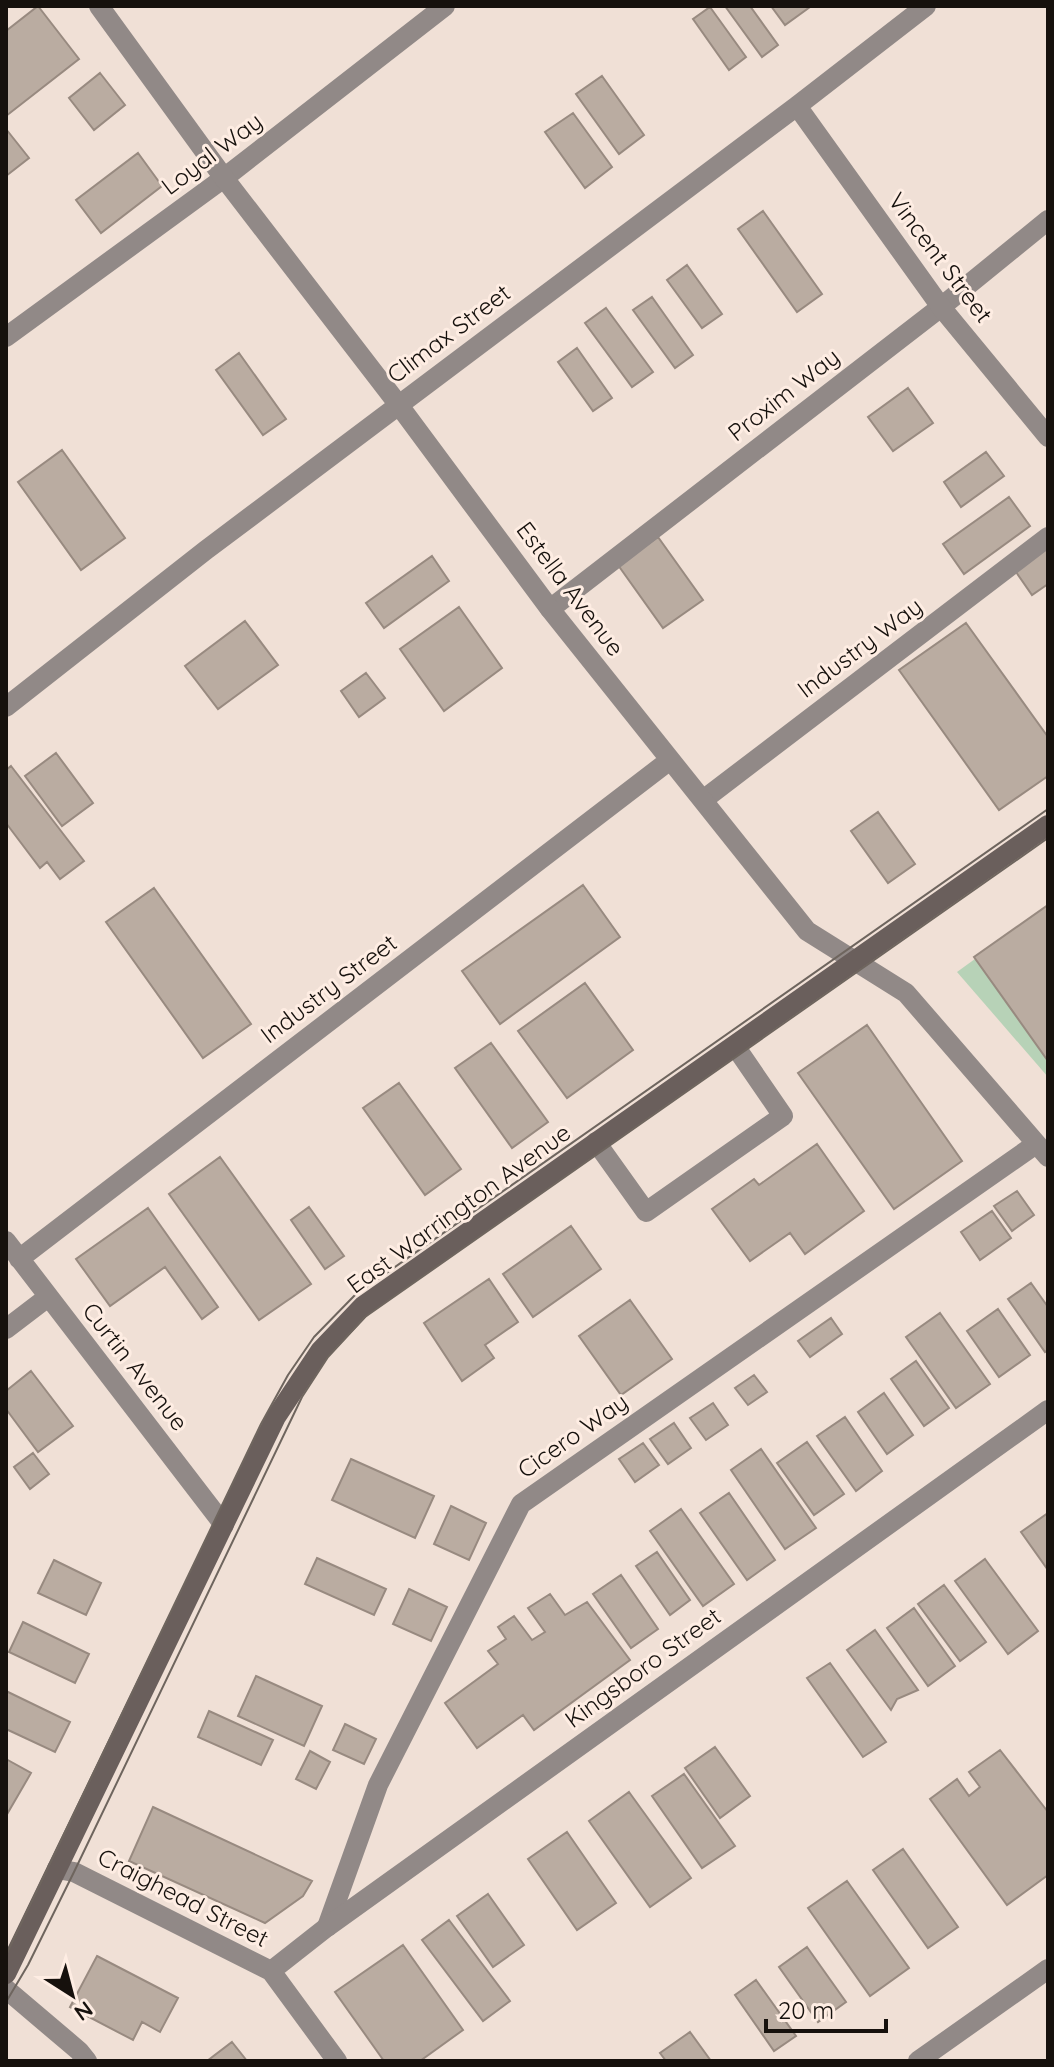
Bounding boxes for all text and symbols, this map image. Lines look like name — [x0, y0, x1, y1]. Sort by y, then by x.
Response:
street label: Loyal Way — [155, 106, 268, 201]
street label: Vincent Street — [882, 186, 999, 328]
street label: Climax Street — [381, 277, 516, 389]
street label: Proxim Way — [722, 341, 845, 447]
street label: Estella Avenue — [510, 515, 631, 662]
street label: Industry Way — [791, 591, 928, 704]
street label: Industry Street — [254, 927, 402, 1049]
street label: East Warrington Avenue — [341, 1117, 576, 1299]
street label: Curtin Avenue — [76, 1296, 195, 1436]
street label: Cicero Way — [512, 1386, 633, 1484]
street label: Kingsboro Street — [559, 1601, 726, 1734]
street label: Craighead Street — [93, 1841, 274, 1953]
north arrow — [32, 1955, 112, 2035]
scale bar — [766, 1983, 886, 2033]
text: N — [69, 1995, 99, 2027]
text: 20 m — [778, 1995, 834, 2025]

